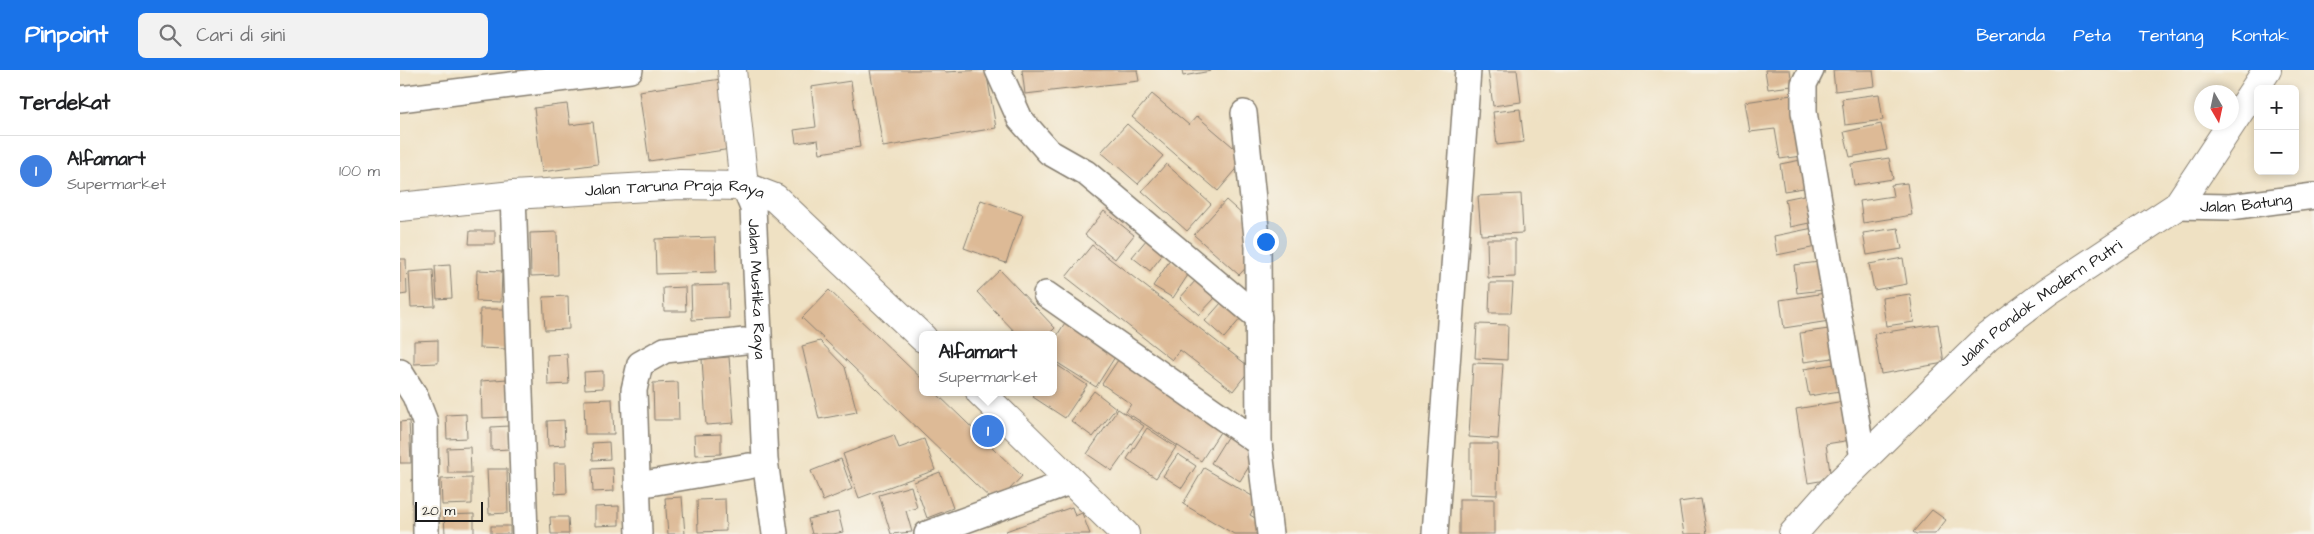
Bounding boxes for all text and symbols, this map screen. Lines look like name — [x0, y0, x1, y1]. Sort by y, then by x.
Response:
search box — [138, 13, 488, 58]
text: Pinpoint — [25, 18, 108, 52]
icon: search — [156, 21, 184, 49]
text: Cari di sini — [196, 22, 285, 49]
text: Beranda — [1976, 23, 2045, 48]
text: Peta — [2073, 23, 2111, 48]
text: Tentang — [2139, 23, 2203, 48]
text: Kontak — [2231, 23, 2289, 48]
north arrow — [2194, 85, 2239, 130]
map controls — [2254, 85, 2299, 175]
button: + — [2254, 85, 2299, 130]
text: Terdekat — [20, 88, 110, 117]
button: − — [2254, 130, 2299, 175]
text: Alfamart — [67, 146, 146, 173]
text: 1 — [35, 160, 37, 182]
text: 100 m — [339, 160, 380, 182]
text: Supermarket — [67, 173, 166, 195]
street label: Jalan Taruna Praja Raya — [584, 174, 768, 204]
street label: Jalan Batung — [2200, 188, 2293, 218]
street label: Jalan Mustika Raya — [743, 218, 771, 360]
your location — [1253, 229, 1279, 255]
street label: Jalan Pondok Modern Putri — [1953, 234, 2127, 372]
popup — [919, 331, 1057, 396]
text: Alfamart — [938, 339, 1017, 366]
text: Supermarket — [938, 366, 1038, 388]
pin: 1 — [972, 412, 1004, 450]
scale bar — [415, 499, 482, 522]
text: 20 m — [422, 501, 455, 521]

